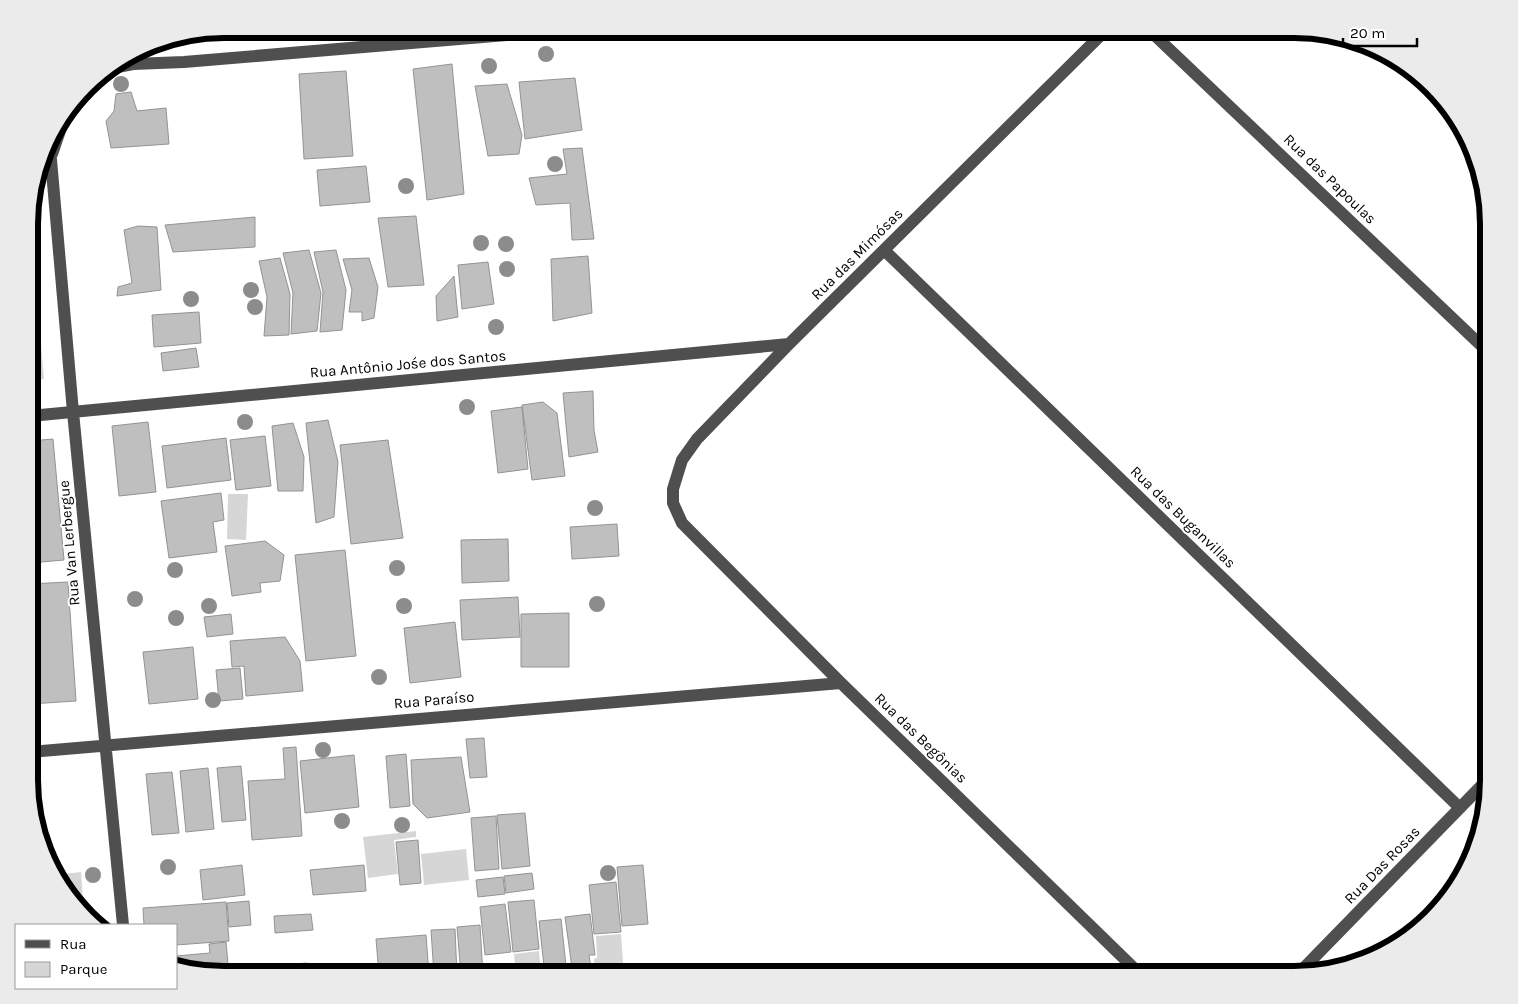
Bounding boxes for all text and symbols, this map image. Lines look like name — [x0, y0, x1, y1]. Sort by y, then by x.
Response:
scale bar — [1343, 15, 1417, 47]
text: 20 m — [1350, 24, 1385, 42]
street label: Rua das Papoulas — [1280, 130, 1380, 228]
street label: Rua das Mimósas — [807, 204, 907, 304]
street label: Rua Antônio Jośe dos Santos — [309, 346, 507, 382]
street label: Rua das Buganvillas — [1127, 462, 1239, 572]
street label: Rua Van Lerbergue — [55, 479, 83, 607]
street label: Rua Paraíso — [393, 688, 475, 712]
street label: Rua das Begônias — [871, 689, 971, 787]
street label: Rua Das Rosas — [1340, 822, 1424, 908]
legend — [15, 924, 178, 989]
text: Rua — [60, 935, 87, 953]
text: Parque — [60, 960, 108, 978]

